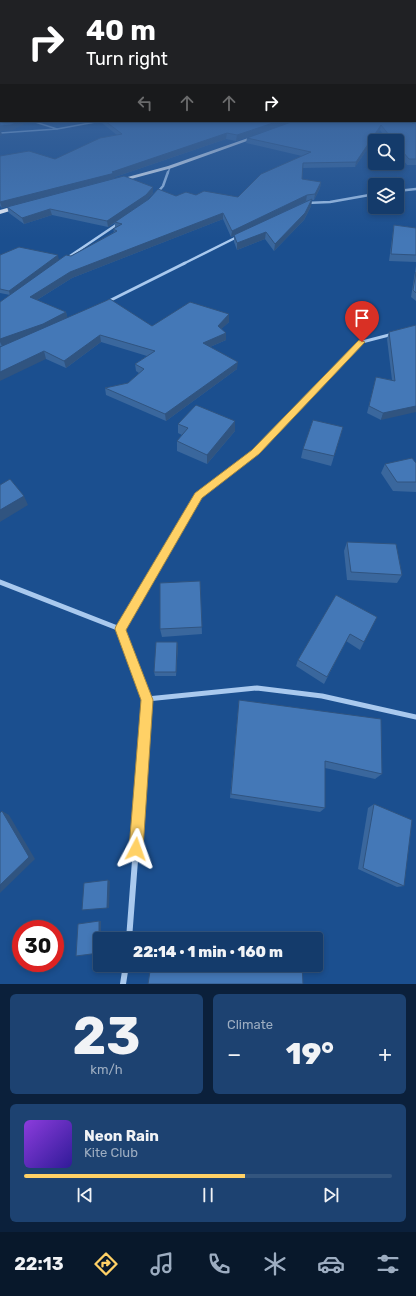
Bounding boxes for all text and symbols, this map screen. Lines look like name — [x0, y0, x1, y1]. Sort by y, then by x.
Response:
text: 40 m — [86, 14, 156, 47]
icon: right — [20, 16, 72, 68]
text: Turn right — [86, 48, 168, 70]
icon: left — [134, 92, 156, 114]
icon: ahead — [176, 92, 198, 114]
icon: ahead — [218, 92, 240, 114]
icon: right — [260, 92, 282, 114]
map controls — [368, 134, 404, 214]
button: search — [368, 134, 404, 170]
button: layers — [368, 178, 404, 214]
pin — [345, 301, 379, 342]
icon: arrive — [351, 307, 373, 329]
position arrow — [115, 828, 157, 870]
speed limit sign: 30 — [12, 920, 64, 972]
text: 22:14 · 1 min · 160 m — [133, 943, 283, 961]
text: 23 — [72, 1005, 141, 1067]
text: Climate — [227, 1017, 273, 1032]
text: 19° — [286, 1036, 334, 1072]
text: − — [227, 1041, 241, 1068]
text: + — [378, 1041, 392, 1068]
text: km/h — [90, 1062, 123, 1077]
text: Neon Rain — [84, 1127, 159, 1145]
text: Kite Club — [84, 1145, 138, 1160]
icon: previous — [74, 1184, 96, 1206]
icon: pause — [197, 1184, 219, 1206]
icon: next — [320, 1184, 342, 1206]
icon: directions — [92, 1250, 120, 1278]
icon: music — [148, 1250, 176, 1278]
icon: phone — [205, 1250, 233, 1278]
icon: climate — [261, 1250, 289, 1278]
icon: car — [317, 1250, 345, 1278]
icon: filters — [374, 1250, 402, 1278]
text: 22:13 — [14, 1253, 64, 1275]

